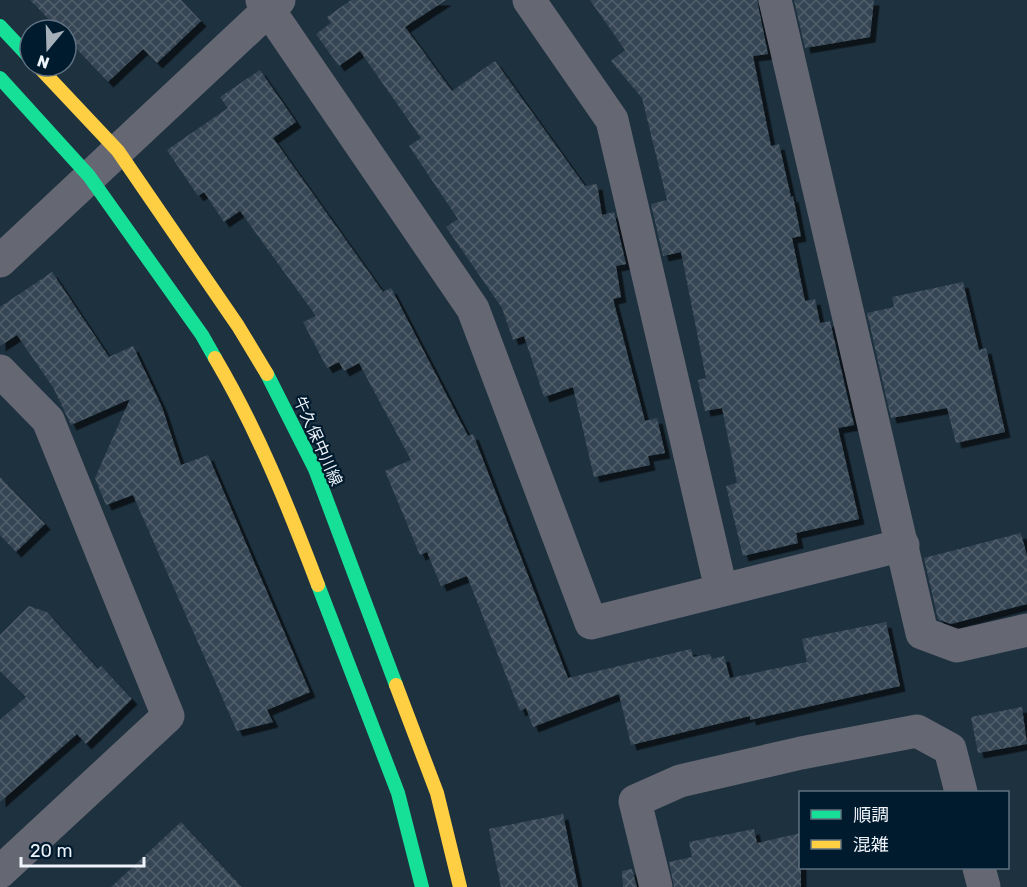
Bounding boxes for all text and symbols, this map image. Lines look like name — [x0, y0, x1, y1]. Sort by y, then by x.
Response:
north arrow — [18, 18, 78, 78]
text: N — [35, 51, 52, 73]
street label: 牛久保中川線 — [290, 393, 346, 489]
legend — [799, 791, 1009, 869]
text: 順調 — [853, 804, 889, 826]
scale bar — [21, 830, 144, 868]
text: 混雑 — [853, 834, 889, 856]
text: 20 m — [30, 840, 72, 862]

